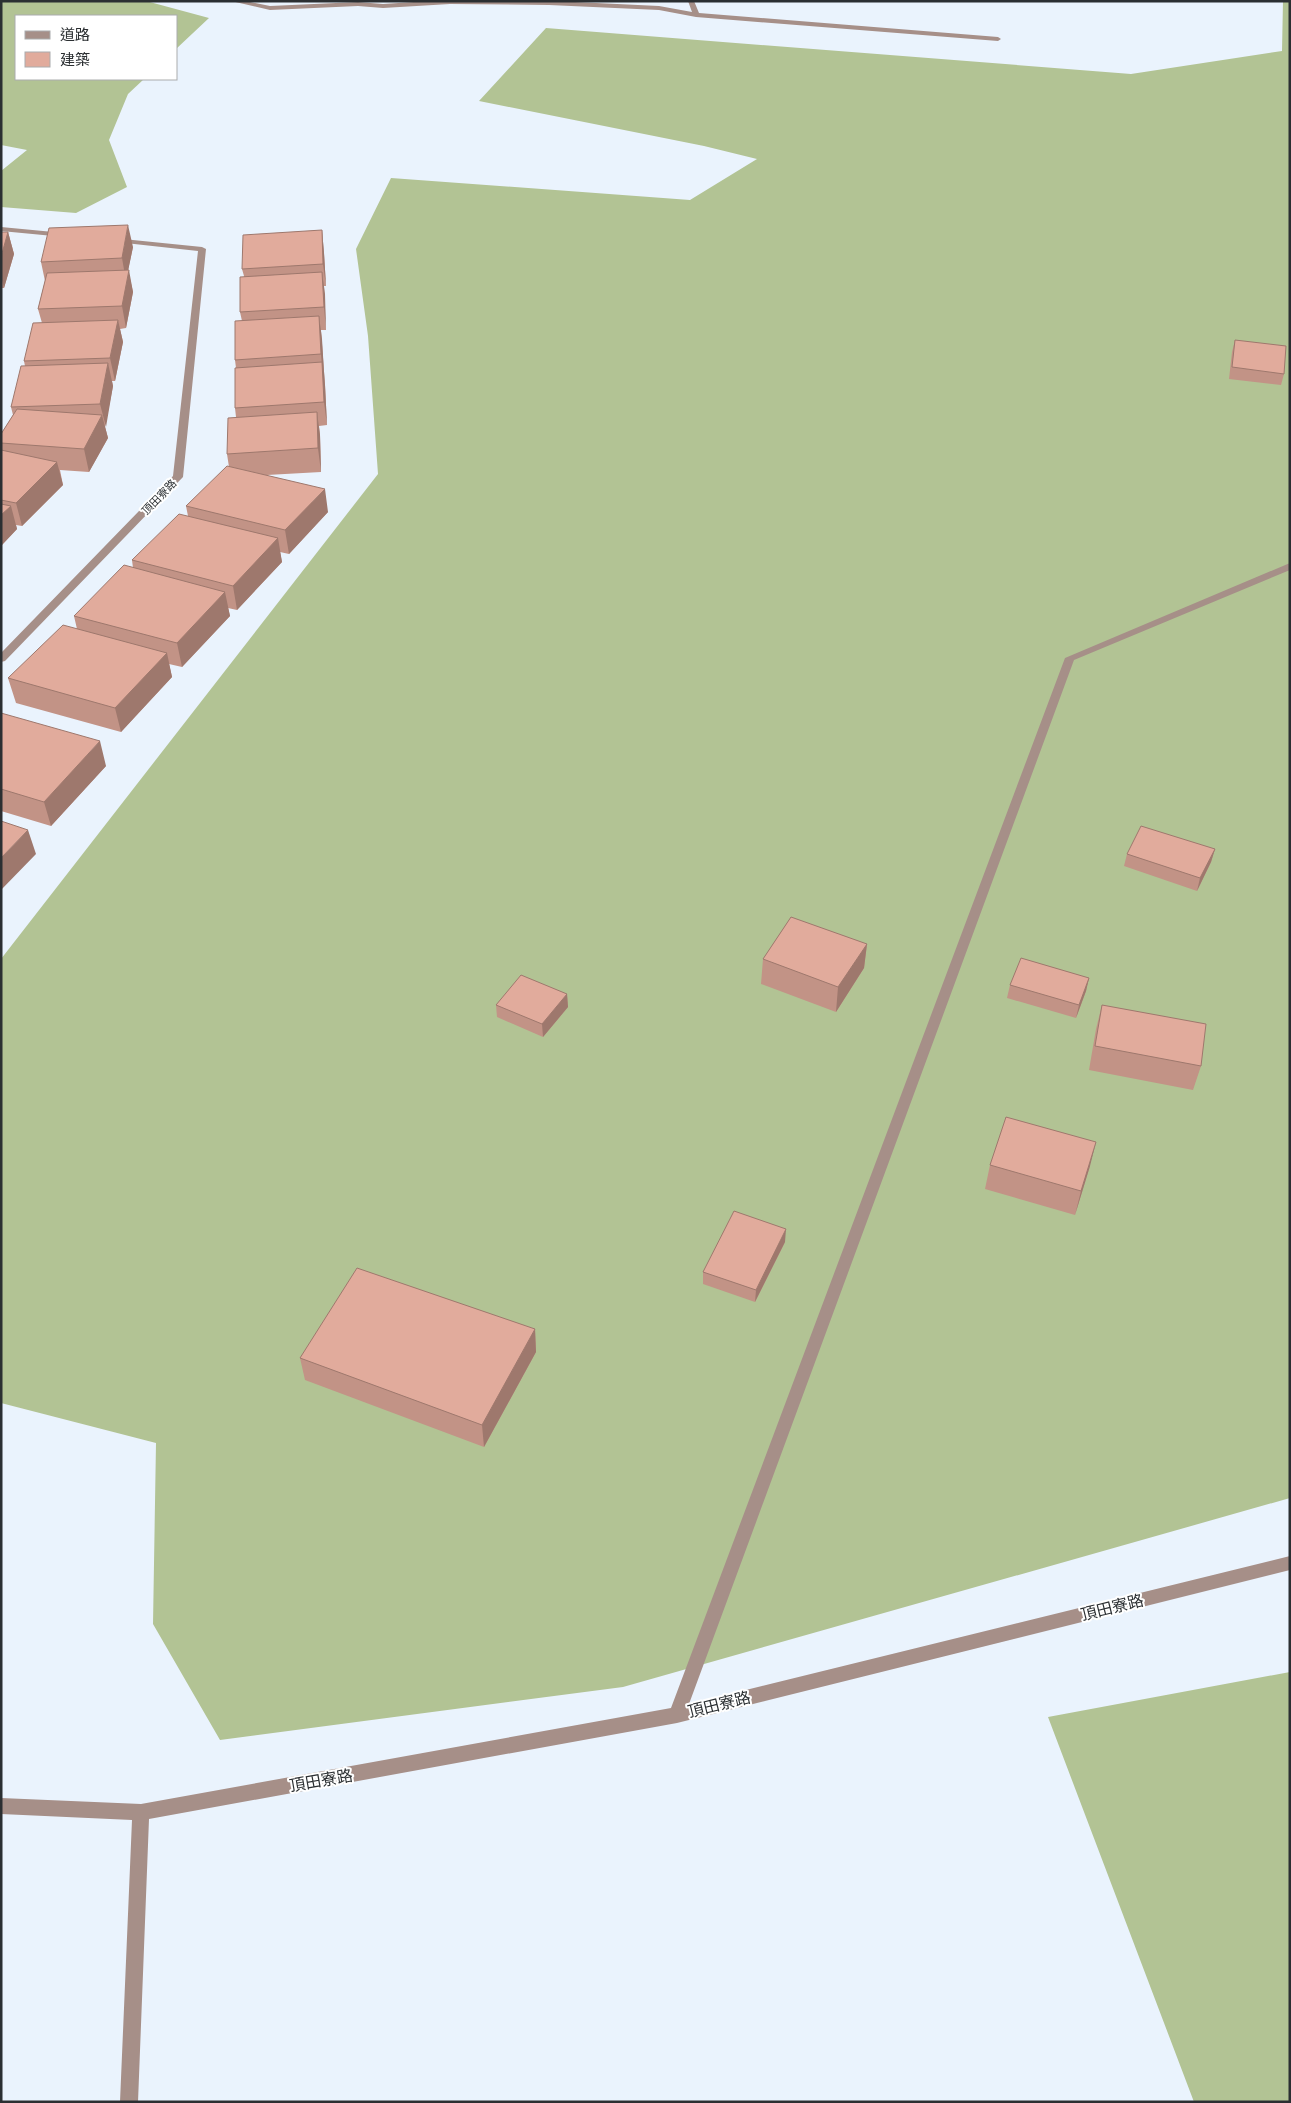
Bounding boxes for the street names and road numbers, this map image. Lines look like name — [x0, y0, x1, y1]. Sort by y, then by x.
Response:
street label: 頂田寮路 — [139, 476, 179, 518]
street label: 頂田寮路 — [1079, 1591, 1145, 1624]
street label: 頂田寮路 — [686, 1688, 752, 1721]
street label: 頂田寮路 — [288, 1766, 354, 1795]

